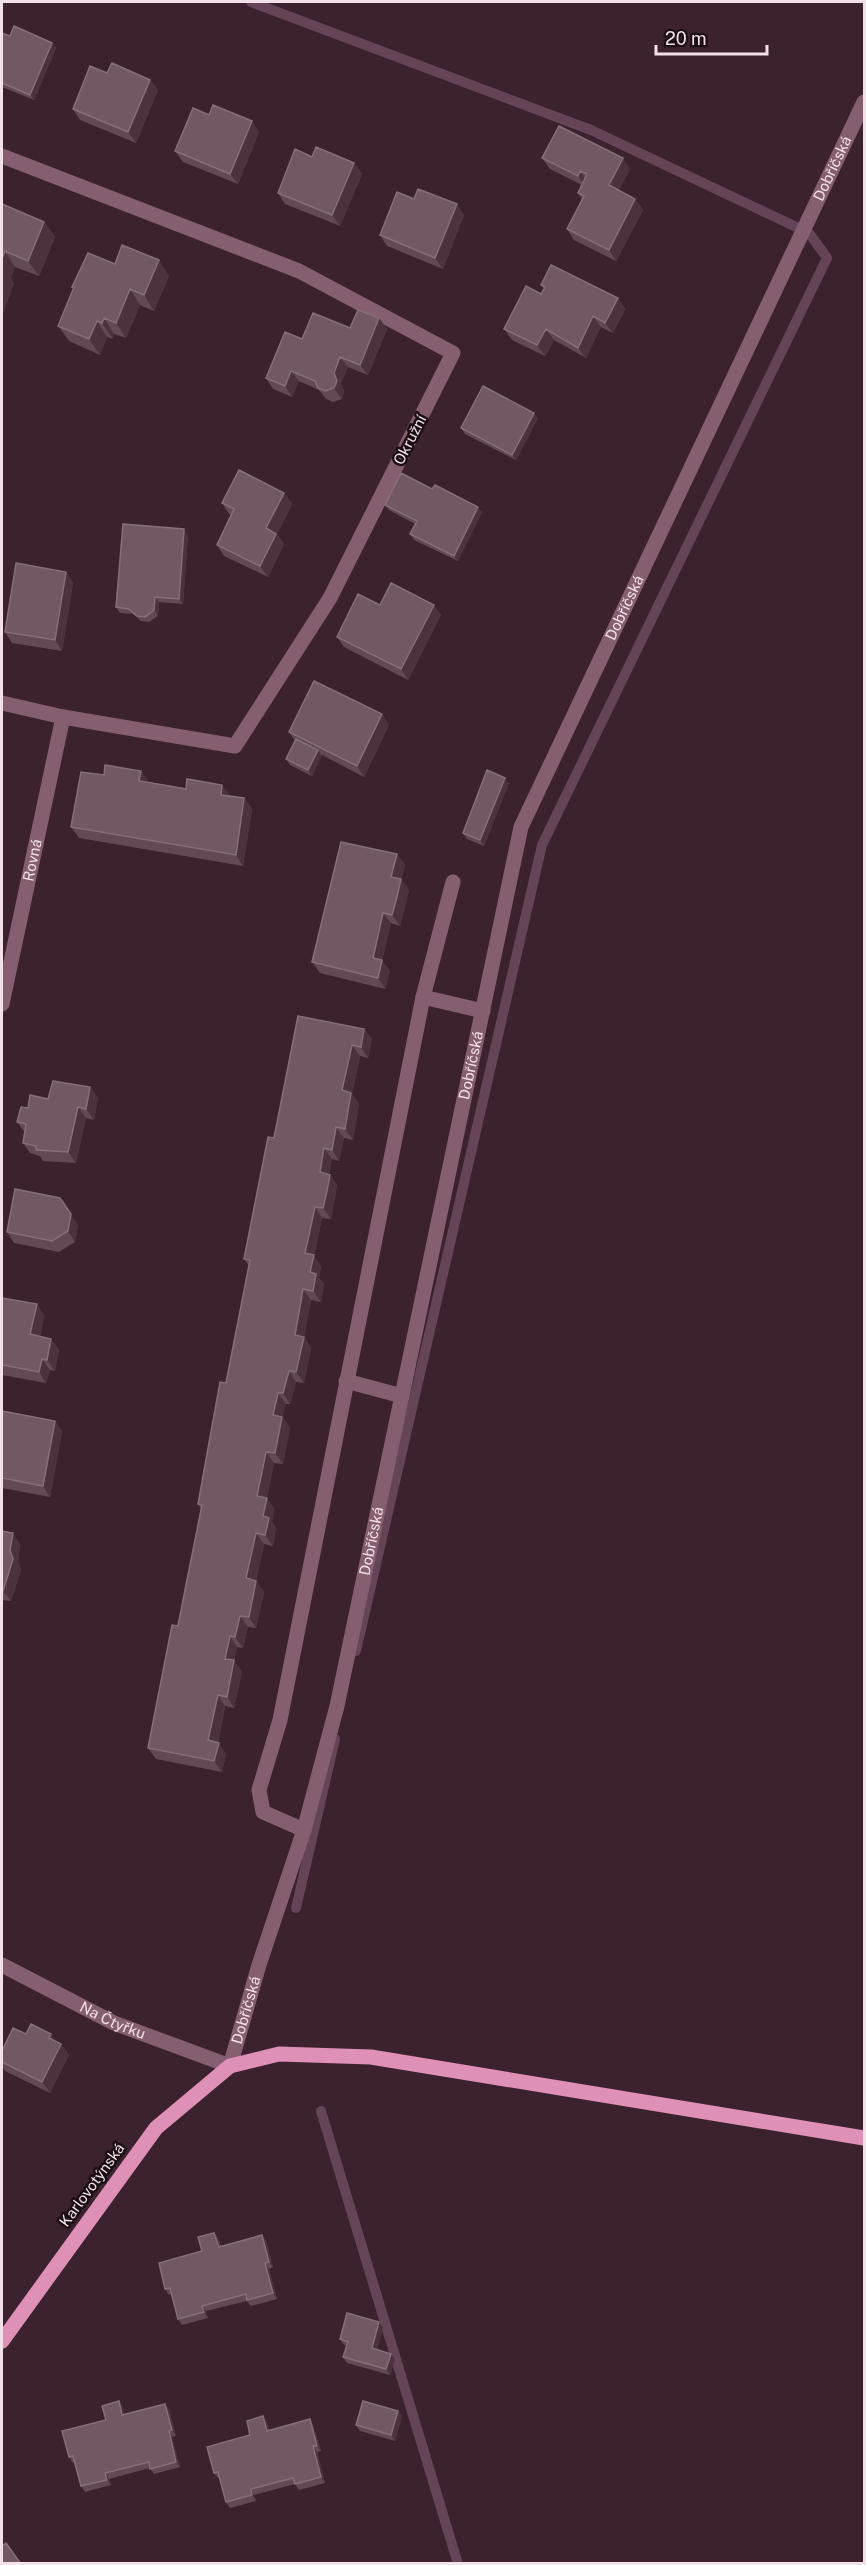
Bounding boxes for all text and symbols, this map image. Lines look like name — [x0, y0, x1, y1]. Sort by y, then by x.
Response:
scale bar — [656, 18, 767, 56]
text: 20 m — [665, 28, 707, 49]
street label: Dobříčská — [809, 133, 855, 203]
street label: Okružní — [390, 412, 429, 467]
street label: Dobříčská — [602, 573, 647, 643]
street label: Rovná — [19, 837, 45, 883]
street label: Dobříčská — [455, 1030, 486, 1101]
street label: Dobříčská — [356, 1505, 386, 1577]
street label: Dobříčská — [228, 1974, 263, 2046]
street label: Na Čtyřku — [77, 1998, 148, 2042]
street label: Karlovotýnská — [56, 2140, 128, 2230]

